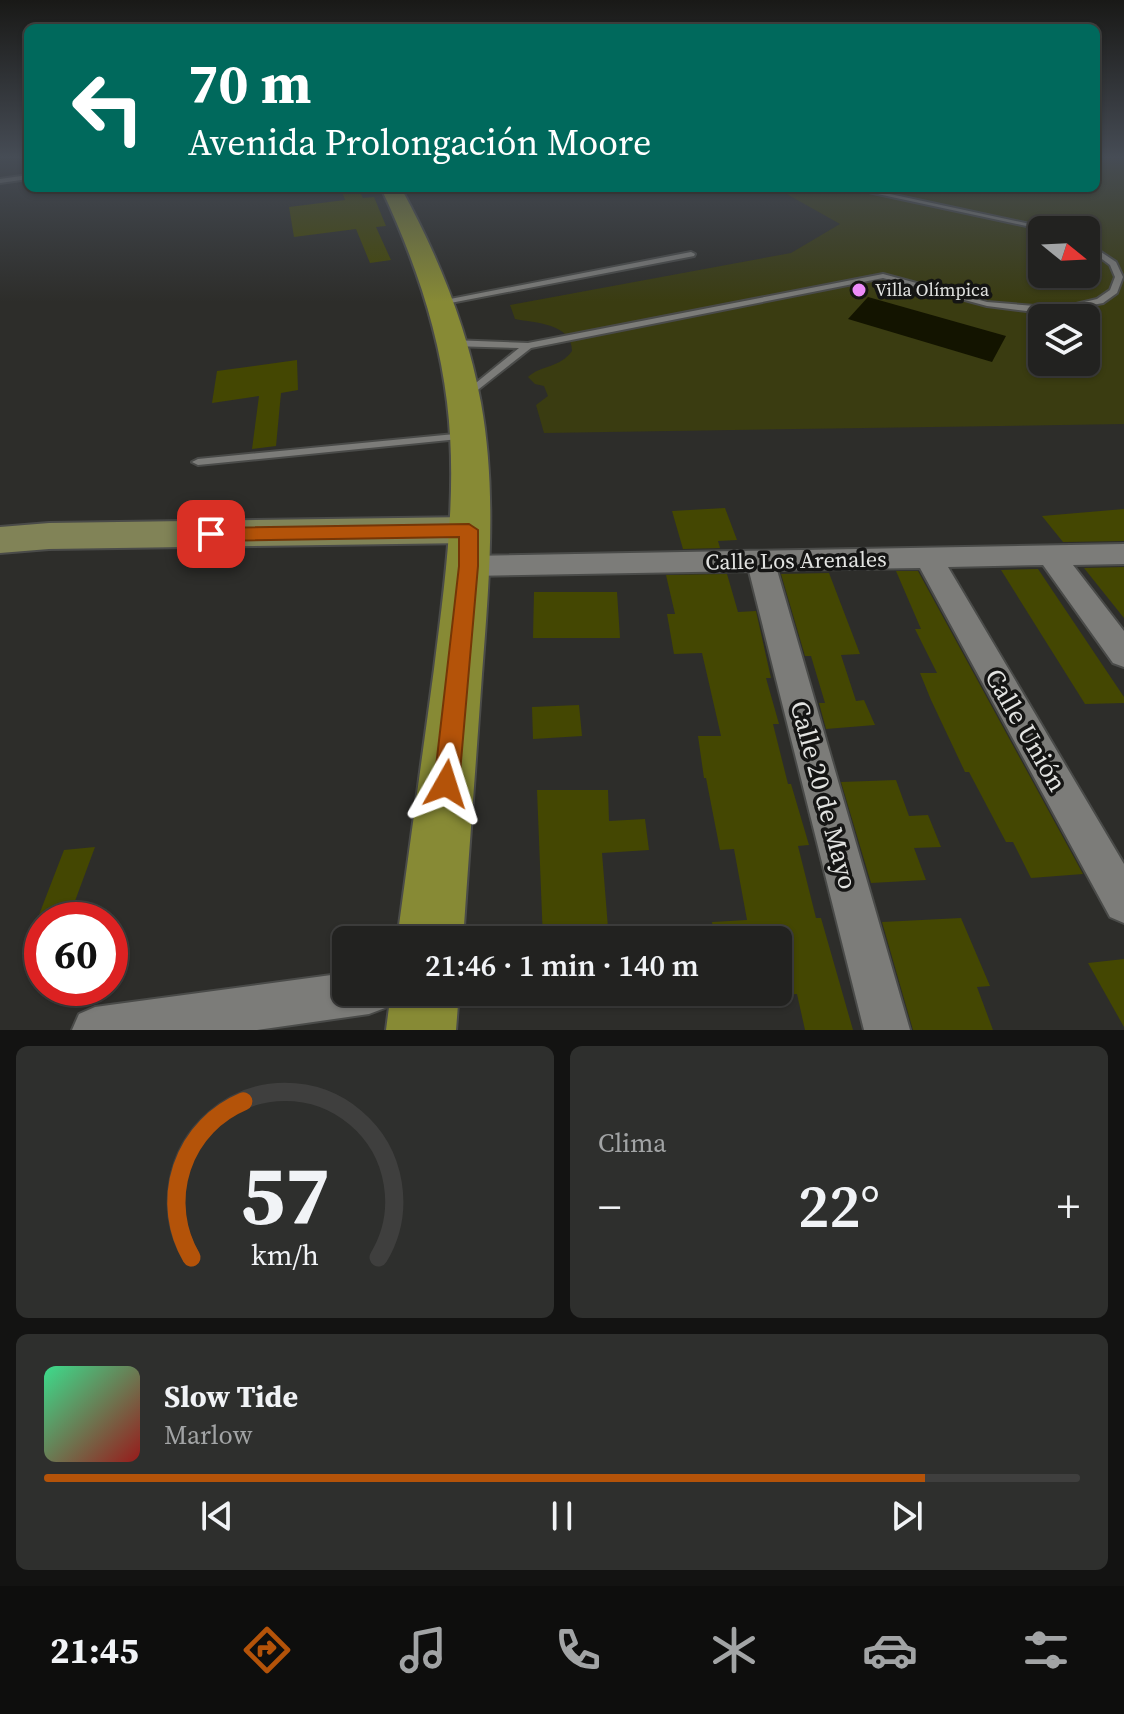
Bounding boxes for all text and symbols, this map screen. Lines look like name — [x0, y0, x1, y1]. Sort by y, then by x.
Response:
text: 70 m — [188, 45, 311, 122]
icon: left — [56, 56, 160, 160]
text: Avenida Prolongación Moore — [188, 118, 651, 167]
north arrow — [1028, 216, 1100, 288]
map controls — [1028, 216, 1100, 376]
place label: Villa Olímpica — [875, 277, 990, 302]
marker: Villa Olímpica — [850, 281, 868, 299]
button: layers — [1028, 304, 1100, 376]
pin — [177, 500, 245, 568]
icon: arrive — [189, 512, 233, 556]
street label: Calle Los Arenales — [705, 543, 887, 577]
street label: Calle Unión — [976, 662, 1076, 798]
street label: Calle 20 de Mayo — [782, 697, 866, 893]
position arrow — [404, 742, 488, 826]
speed limit sign: 60 — [24, 902, 128, 1006]
text: 21:46 · 1 min · 140 m — [425, 945, 699, 986]
text: Clima — [598, 1125, 667, 1161]
text: 57 — [240, 1138, 330, 1252]
text: 22° — [798, 1165, 880, 1247]
text: − — [598, 1176, 621, 1237]
text: + — [1057, 1176, 1080, 1237]
text: km/h — [251, 1235, 319, 1275]
text: Slow Tide — [164, 1376, 298, 1417]
text: Marlow — [164, 1417, 253, 1453]
icon: previous — [195, 1494, 239, 1538]
icon: pause — [540, 1494, 584, 1538]
icon: next — [885, 1494, 929, 1538]
icon: directions — [239, 1622, 295, 1678]
icon: music — [395, 1622, 451, 1678]
icon: phone — [550, 1622, 606, 1678]
icon: climate — [706, 1622, 762, 1678]
icon: car — [862, 1622, 918, 1678]
icon: filters — [1018, 1622, 1074, 1678]
text: 21:45 — [50, 1626, 139, 1675]

